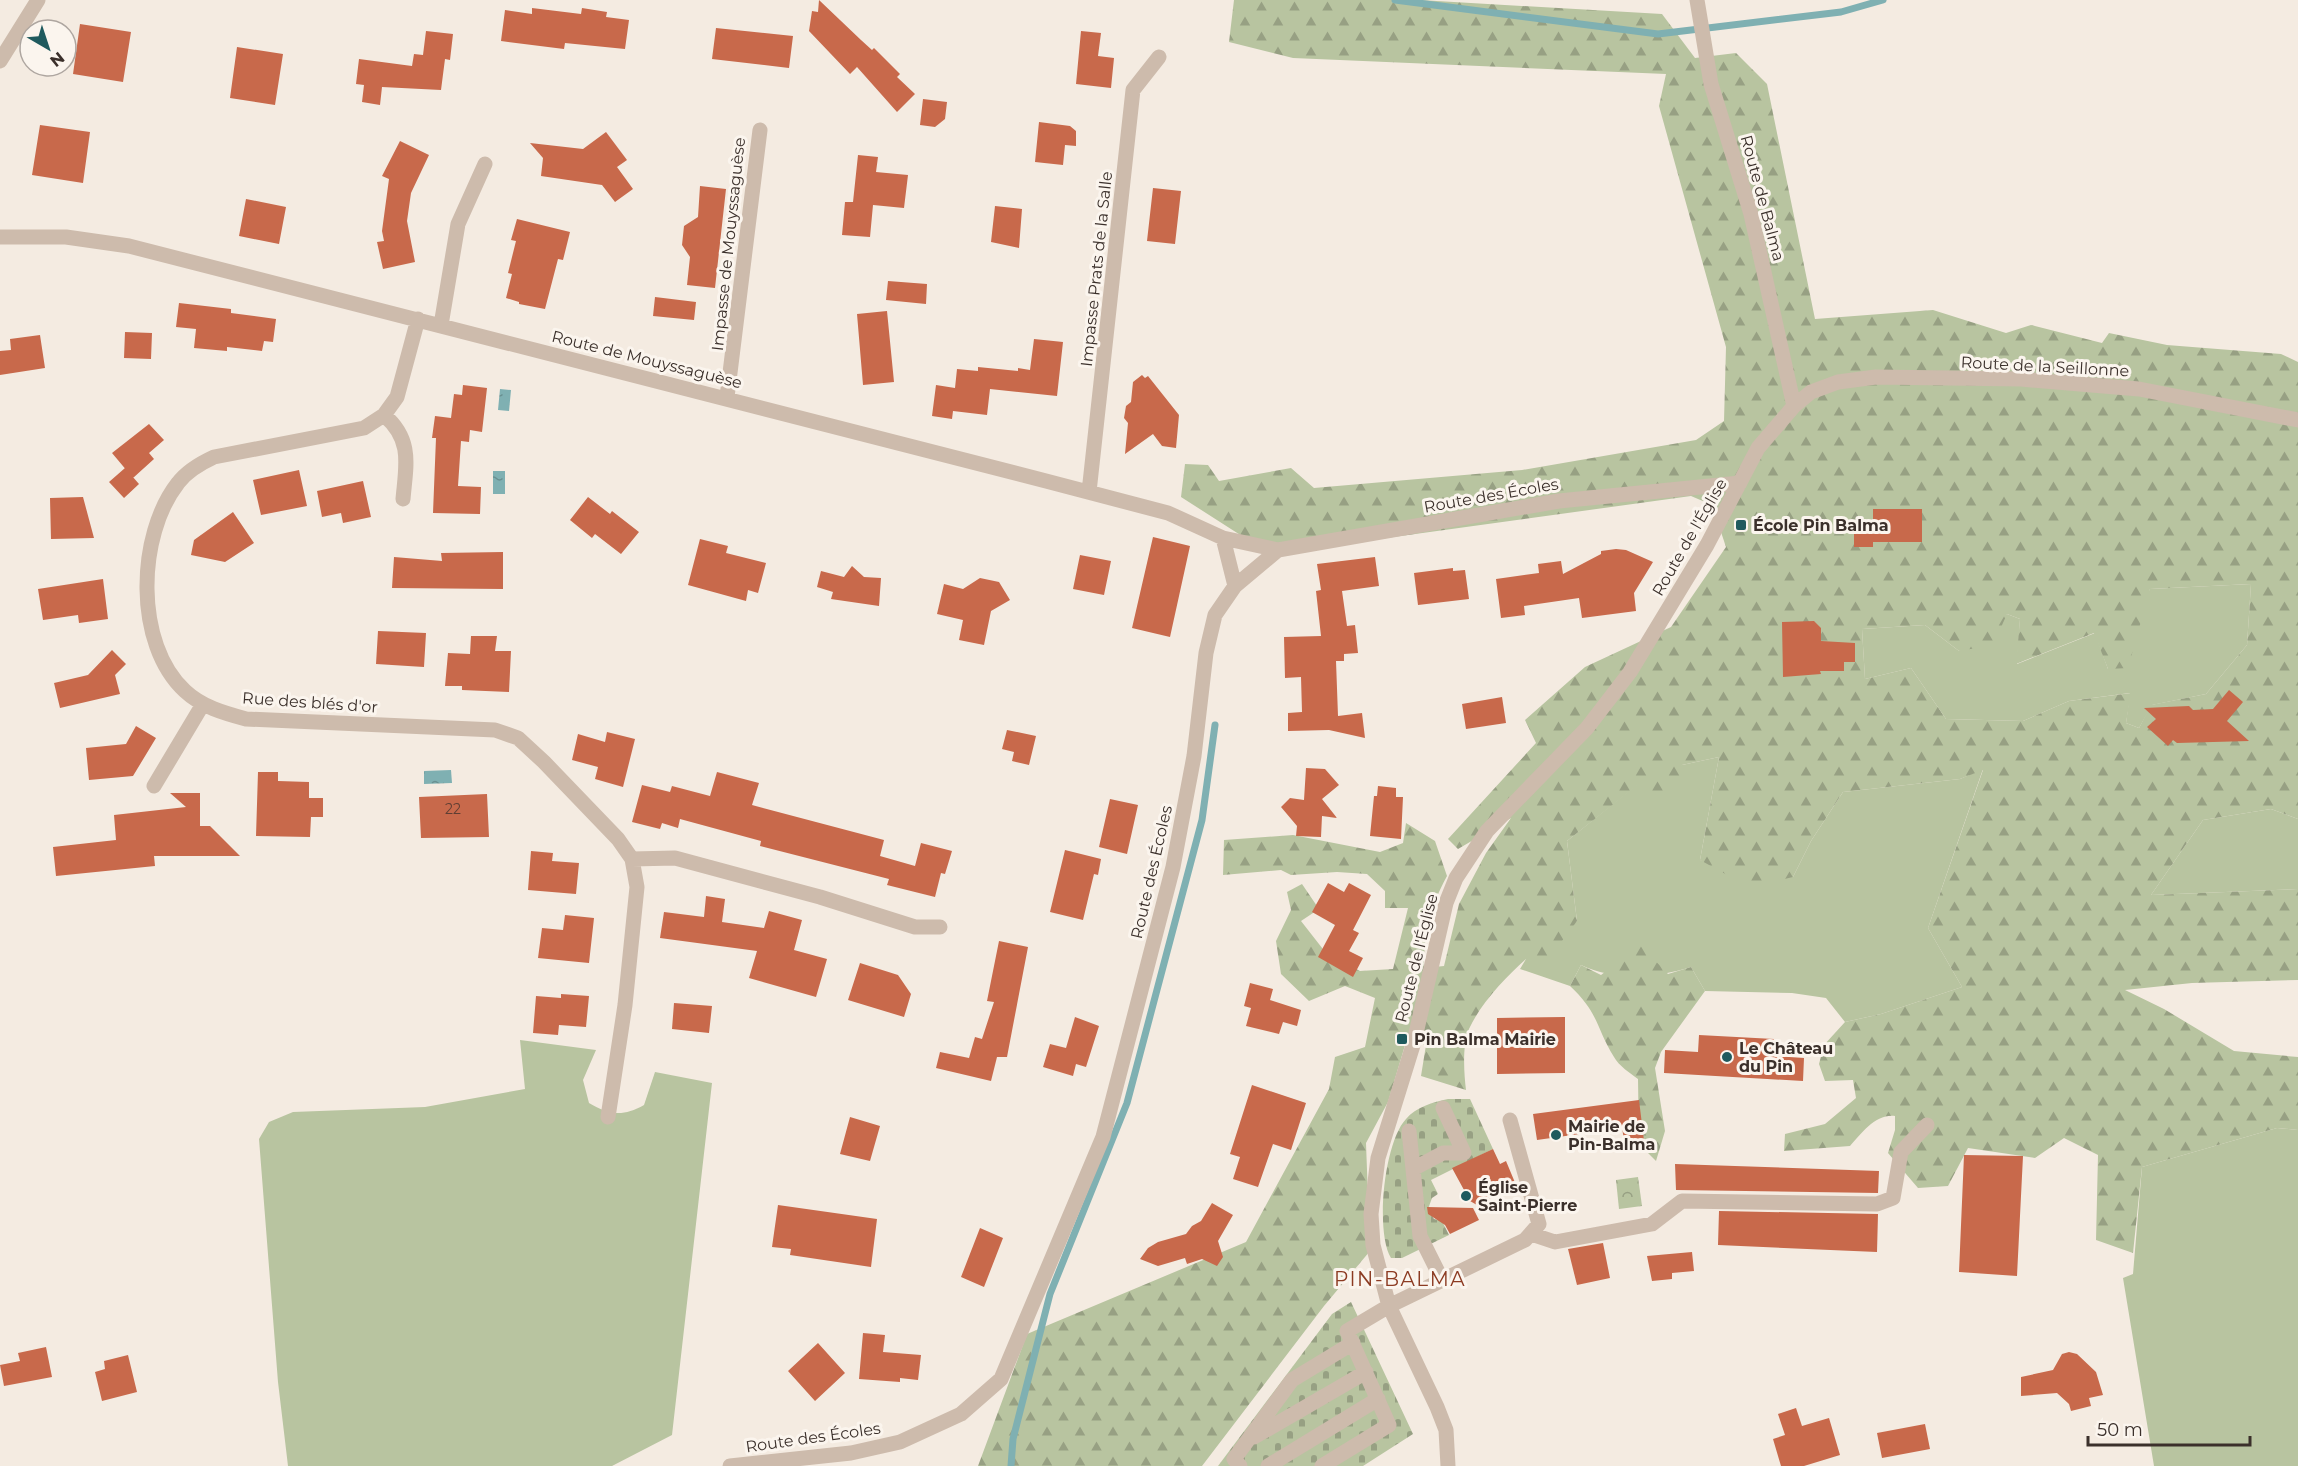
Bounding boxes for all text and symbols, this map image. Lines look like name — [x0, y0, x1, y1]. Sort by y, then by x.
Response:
north arrow — [18, 18, 78, 78]
text: N — [46, 48, 68, 71]
street label: Route de Balma — [1737, 133, 1788, 263]
street label: Impasse de Mouyssaguèse — [708, 136, 749, 352]
street label: Impasse Prats de la Salle — [1077, 170, 1116, 368]
street label: Route de Mouyssaguèse — [550, 327, 744, 392]
street label: Route de la Seillonne — [1960, 353, 2130, 380]
street label: Route des Écoles — [1422, 474, 1560, 517]
street label: Route de l'Église — [1648, 475, 1731, 599]
place label: École Pin Balma — [1753, 516, 1889, 535]
marker: École Pin Balma — [1734, 518, 1748, 532]
street label: Rue des blés d'or — [242, 688, 378, 717]
house number: 22 — [445, 800, 461, 818]
street label: Route des Écoles — [1127, 803, 1176, 941]
street label: Route de l'Église — [1391, 892, 1442, 1025]
place label: Pin Balma Mairie — [1414, 1030, 1556, 1049]
marker: Pin Balma Mairie — [1395, 1032, 1409, 1046]
place label: Le Château du Pin — [1739, 1039, 1833, 1076]
marker: Le Château du Pin — [1720, 1050, 1734, 1064]
place label: Mairie de Pin-Balma — [1568, 1117, 1655, 1154]
marker: Mairie de Pin-Balma — [1549, 1128, 1563, 1142]
place label: Église Saint-Pierre — [1478, 1178, 1577, 1215]
marker: Église Saint-Pierre — [1459, 1189, 1473, 1203]
district label: PIN-BALMA — [1334, 1267, 1466, 1291]
scale bar — [2088, 1409, 2250, 1447]
street label: Route des Écoles — [744, 1419, 882, 1456]
text: 50 m — [2097, 1419, 2143, 1441]

